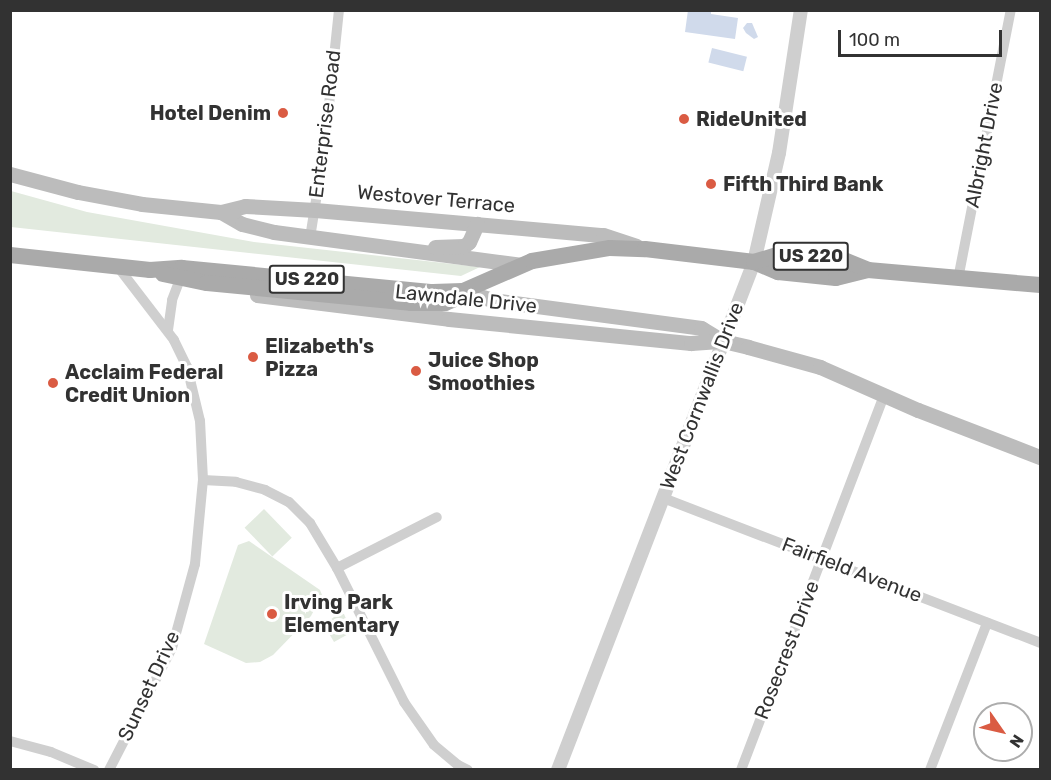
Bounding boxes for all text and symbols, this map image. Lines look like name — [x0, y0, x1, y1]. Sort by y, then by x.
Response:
scale bar — [841, 18, 1004, 56]
text: 100 m — [849, 29, 900, 51]
street label: Enterprise Road — [304, 49, 346, 199]
street label: Albright Drive — [960, 80, 1008, 210]
place label: Hotel Denim — [150, 101, 271, 125]
marker: Hotel Denim — [276, 106, 290, 120]
place label: RideUnited — [696, 107, 807, 131]
marker: RideUnited — [677, 112, 691, 126]
place label: Fifth Third Bank — [723, 172, 884, 196]
marker: Fifth Third Bank — [704, 177, 718, 191]
street label: Westover Terrace — [356, 180, 516, 218]
road number: US 220 — [772, 241, 850, 271]
road number: US 220 — [268, 264, 346, 294]
street label: Lawndale Drive — [394, 280, 538, 318]
street label: West Cornwallis Drive — [655, 299, 749, 493]
place label: Elizabeth's Pizza — [265, 334, 374, 381]
place label: Juice Shop Smoothies — [428, 348, 539, 395]
marker: Elizabeth's Pizza — [246, 350, 260, 364]
place label: Acclaim Federal Credit Union — [65, 360, 224, 407]
marker: Juice Shop Smoothies — [409, 364, 423, 378]
marker: Acclaim Federal Credit Union — [46, 376, 60, 390]
street label: Fairfield Avenue — [778, 532, 926, 608]
street label: Rosecrest Drive — [750, 577, 824, 723]
place label: Irving Park Elementary — [284, 590, 399, 637]
marker: Irving Park Elementary — [265, 607, 279, 621]
street label: Sunset Drive — [113, 627, 185, 745]
north arrow — [973, 702, 1033, 762]
text: N — [1006, 731, 1028, 751]

